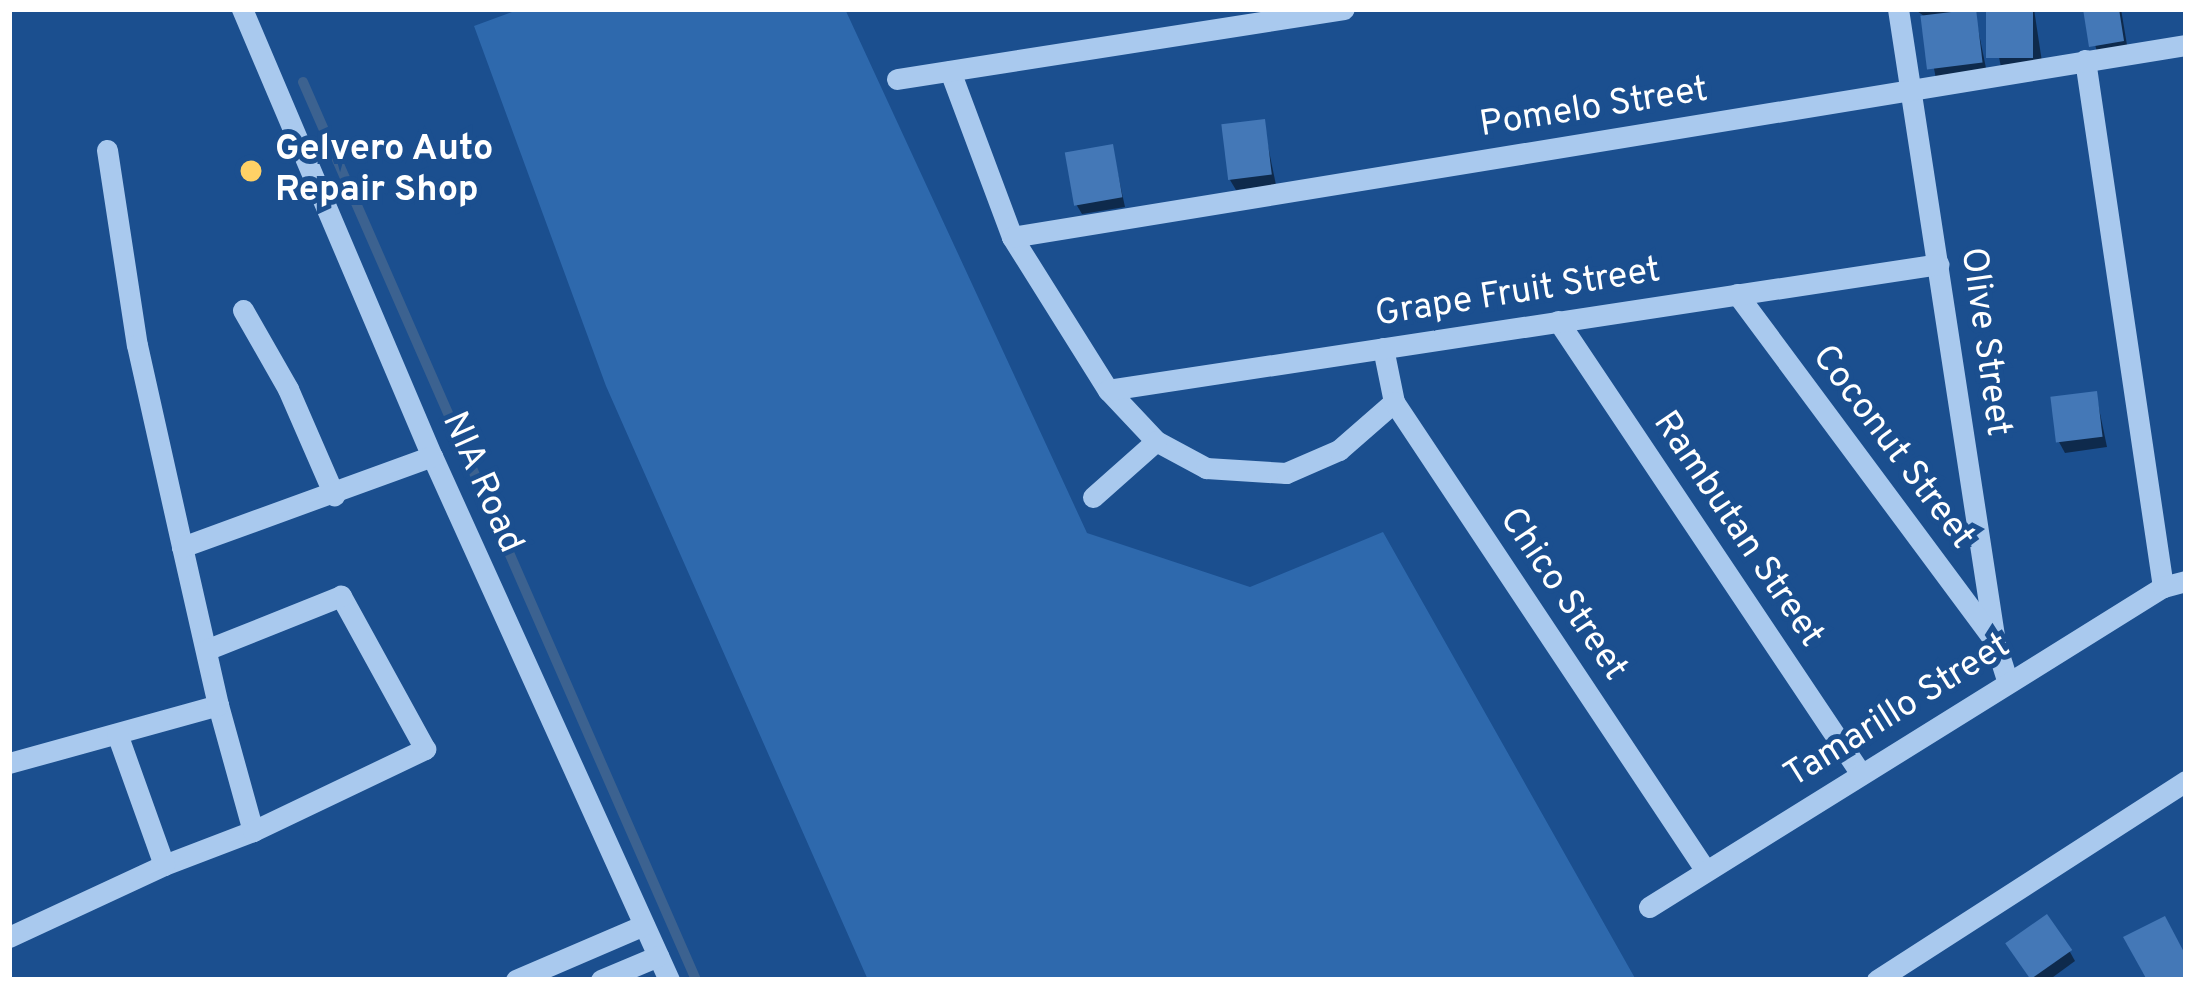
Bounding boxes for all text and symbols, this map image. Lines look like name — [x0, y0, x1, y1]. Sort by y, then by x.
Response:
street label: Pomelo Street — [1477, 70, 1711, 148]
place label: Gelvero Auto Repair Shop — [275, 128, 495, 213]
marker: Gelvero Auto Repair Shop — [238, 158, 264, 184]
street label: Olive Street — [1949, 245, 2019, 439]
street label: Grape Fruit Street — [1372, 250, 1664, 338]
street label: Coconut Street — [1801, 338, 1983, 558]
street label: Rambutan Street — [1642, 404, 1832, 656]
street label: NIA Road — [431, 405, 531, 561]
street label: Chico Street — [1489, 501, 1635, 689]
street label: Tamarillo Street — [1777, 625, 2019, 799]

